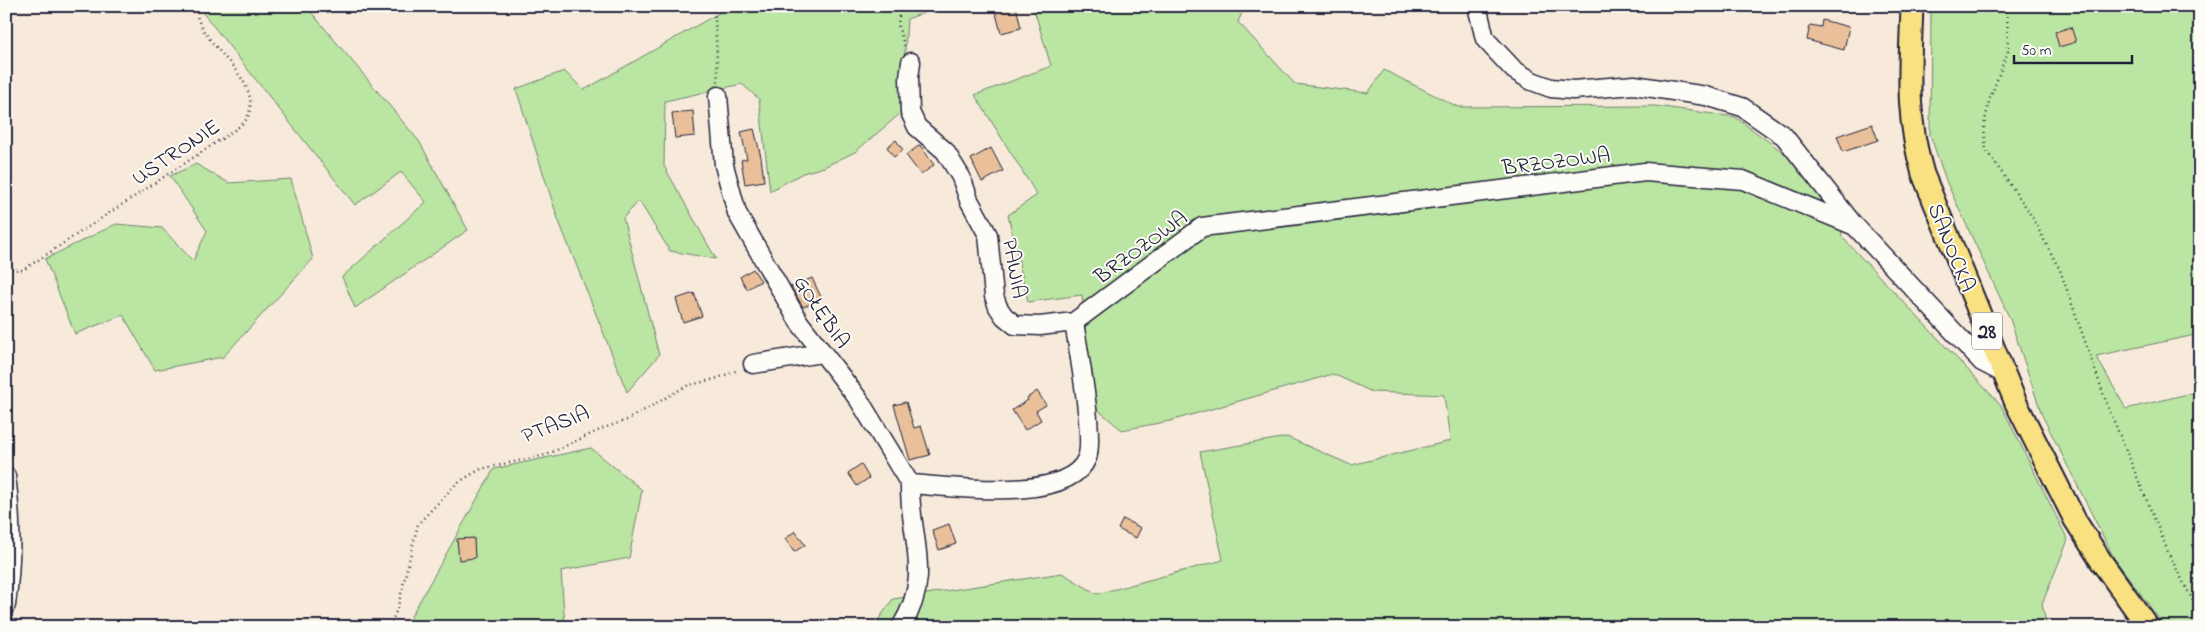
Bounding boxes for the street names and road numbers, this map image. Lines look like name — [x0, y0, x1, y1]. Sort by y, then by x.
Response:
street label: USTRONIE — [126, 112, 227, 195]
street label: BRZOZOWA — [1500, 140, 1612, 186]
street label: SANOCKA — [1918, 199, 1983, 297]
street label: BRZOZOWA — [1088, 204, 1195, 294]
street label: PAWIA — [992, 236, 1034, 301]
street label: GOŁĘBIA — [784, 269, 857, 356]
road number: 28 — [1972, 312, 2002, 350]
street label: PTASIA — [517, 398, 595, 453]

